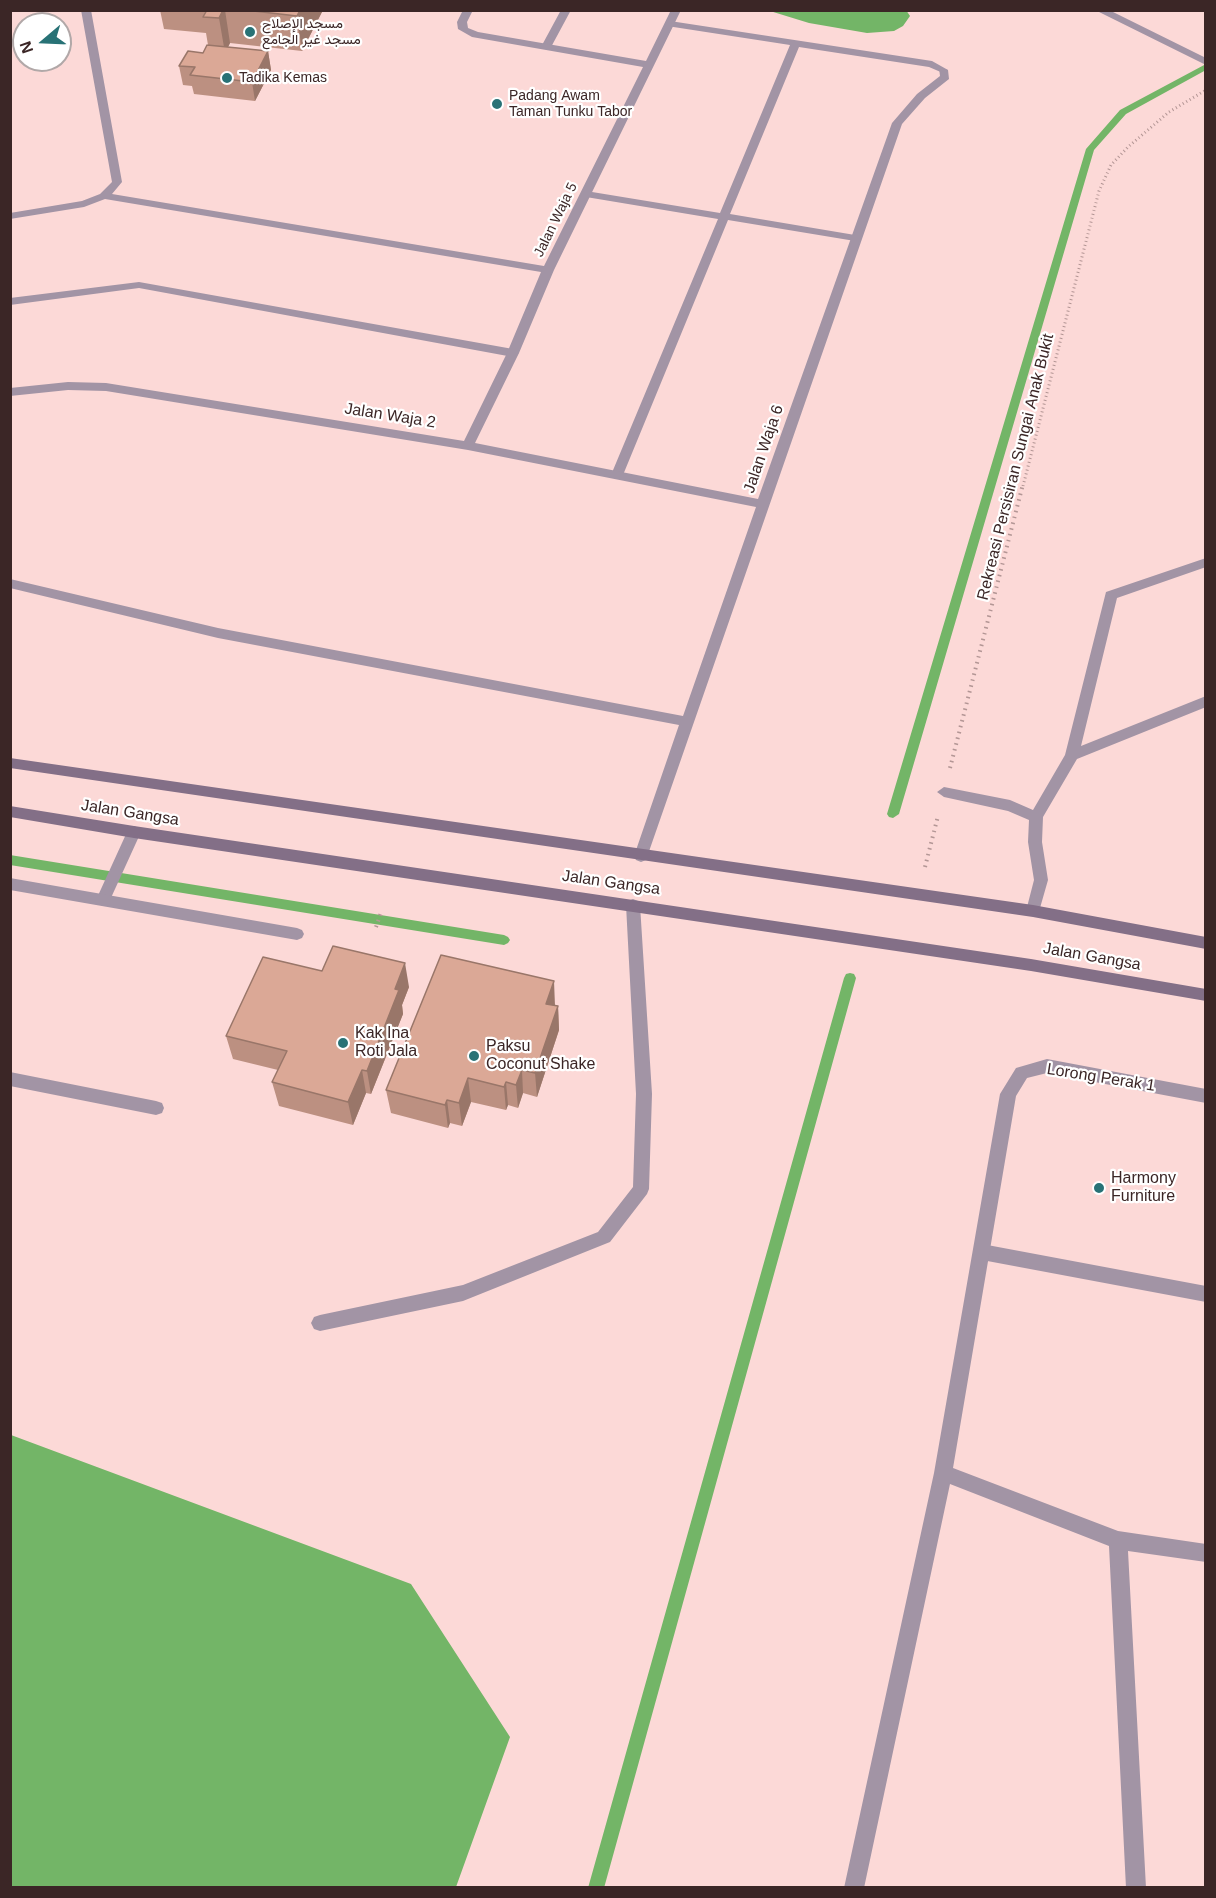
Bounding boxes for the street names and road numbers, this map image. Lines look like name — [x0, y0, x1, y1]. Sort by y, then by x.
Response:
street label: Jalan Waja 5 — [531, 180, 581, 260]
street label: Rekreasi Persisiran Sungai Anak Bukit — [974, 332, 1058, 602]
street label: Jalan Waja 2 — [343, 399, 437, 433]
street label: Jalan Waja 6 — [740, 402, 788, 496]
street label: Jalan Gangsa — [80, 796, 180, 830]
street label: Jalan Gangsa — [561, 867, 661, 899]
street label: Jalan Gangsa — [1042, 939, 1142, 975]
street label: Lorong Perak 1 — [1045, 1060, 1157, 1096]

